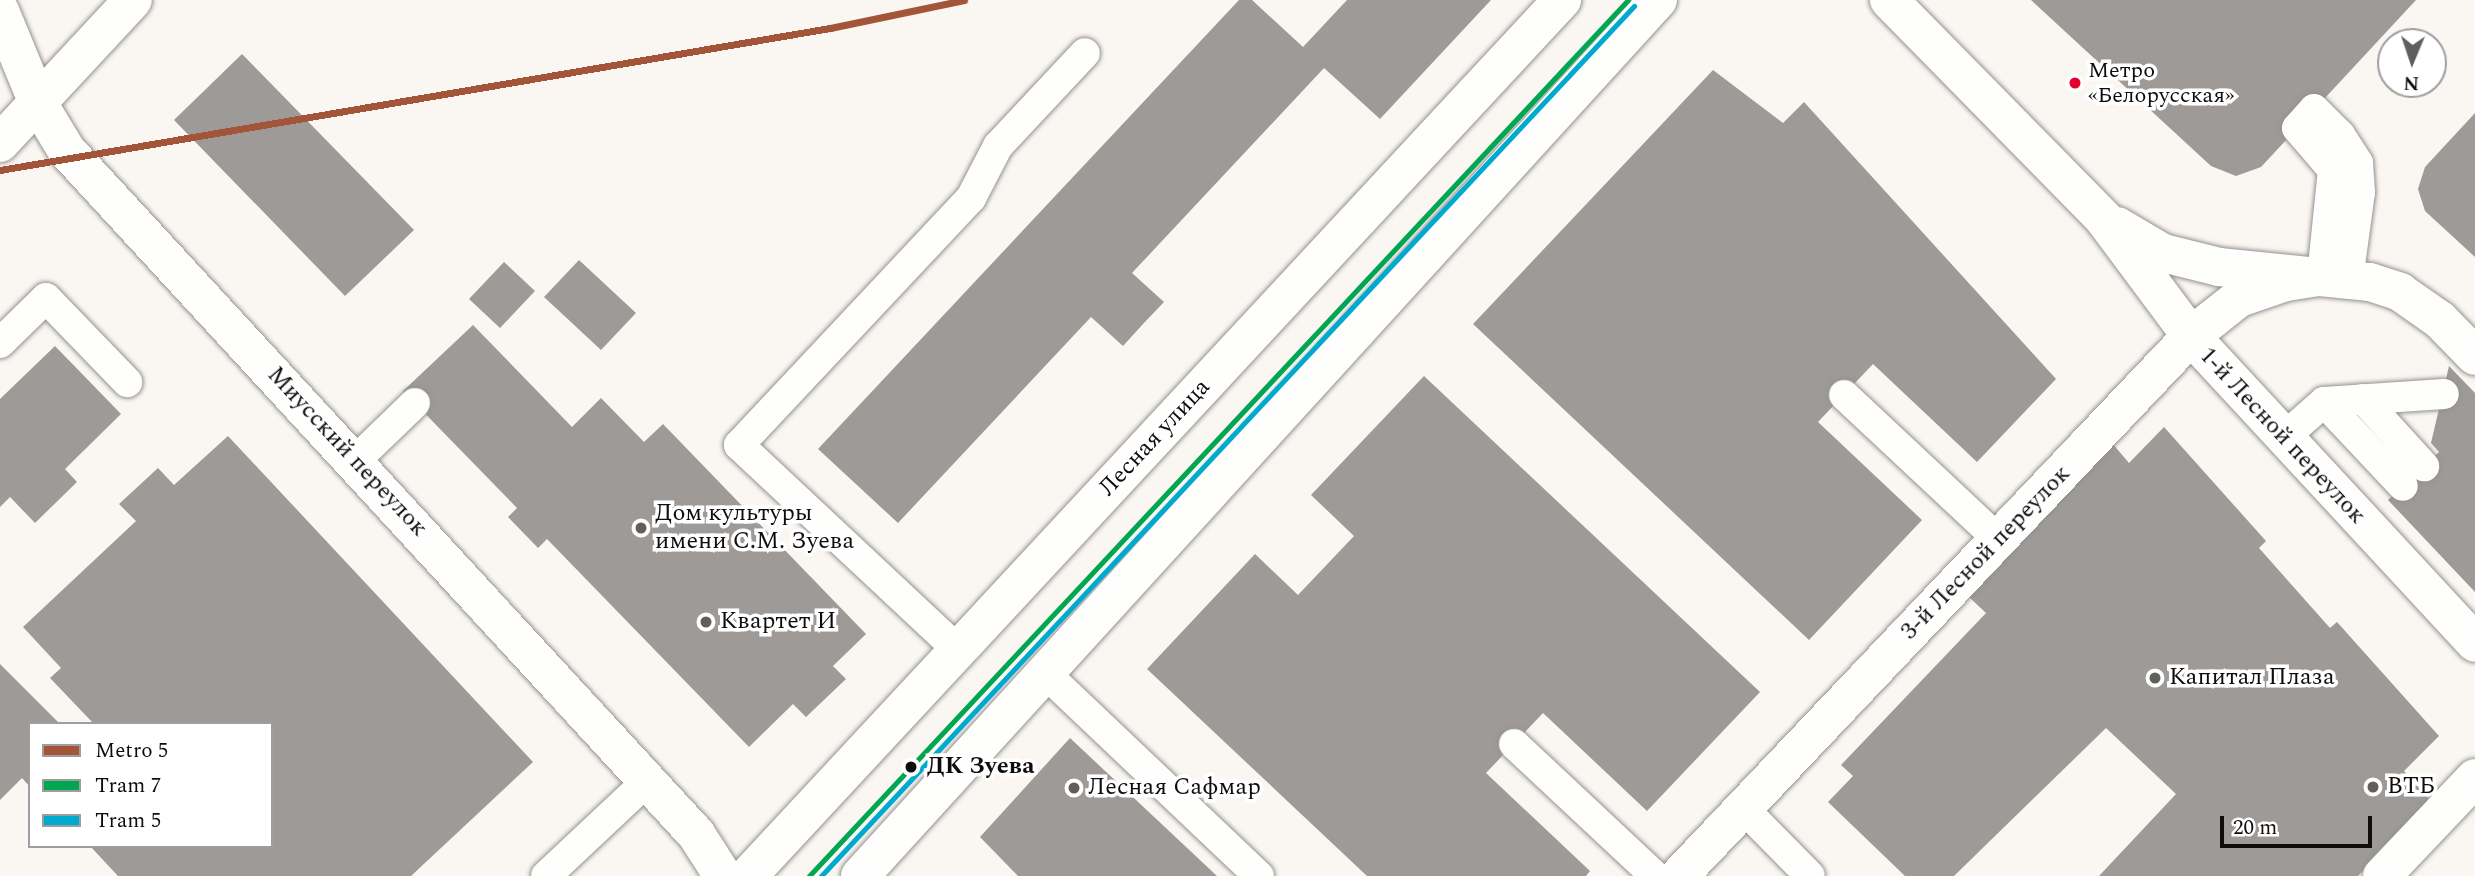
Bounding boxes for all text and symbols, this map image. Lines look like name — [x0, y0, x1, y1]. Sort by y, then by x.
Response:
north arrow — [2377, 28, 2447, 98]
place label: Метро «Белорусская» — [2088, 57, 2234, 108]
text: N — [2403, 68, 2420, 97]
marker: Метро «Белорусская» — [2068, 76, 2082, 90]
street label: 1-й Лесной переулок — [2193, 342, 2371, 530]
street label: Миусский переулок — [261, 361, 433, 543]
street label: Лесная улица — [1093, 373, 1217, 503]
street label: 3-й Лесной переулок — [1895, 460, 2077, 646]
place label: Дом культуры имени С.М. Зуева — [655, 500, 854, 556]
marker: Дом культуры имени С.М. Зуева — [633, 520, 649, 536]
place label: Квартет И — [720, 608, 836, 636]
marker: Квартет И — [698, 614, 714, 630]
place label: Капитал Плаза — [2169, 664, 2335, 692]
marker: Капитал Плаза — [2147, 670, 2163, 686]
legend — [28, 722, 273, 848]
text: Metro 5 — [95, 735, 168, 767]
place label: ДК Зуева — [927, 753, 1035, 781]
marker: ДК Зуева — [901, 757, 921, 777]
text: Tram 7 — [95, 770, 161, 802]
place label: ВТБ — [2387, 773, 2435, 801]
place label: Лесная Сафмар — [1088, 774, 1261, 802]
marker: ВТБ — [2365, 779, 2381, 795]
marker: Лесная Сафмар — [1066, 780, 1082, 796]
scale bar — [2223, 802, 2375, 846]
text: Tram 5 — [95, 805, 161, 837]
text: 20 m — [2233, 812, 2277, 844]

